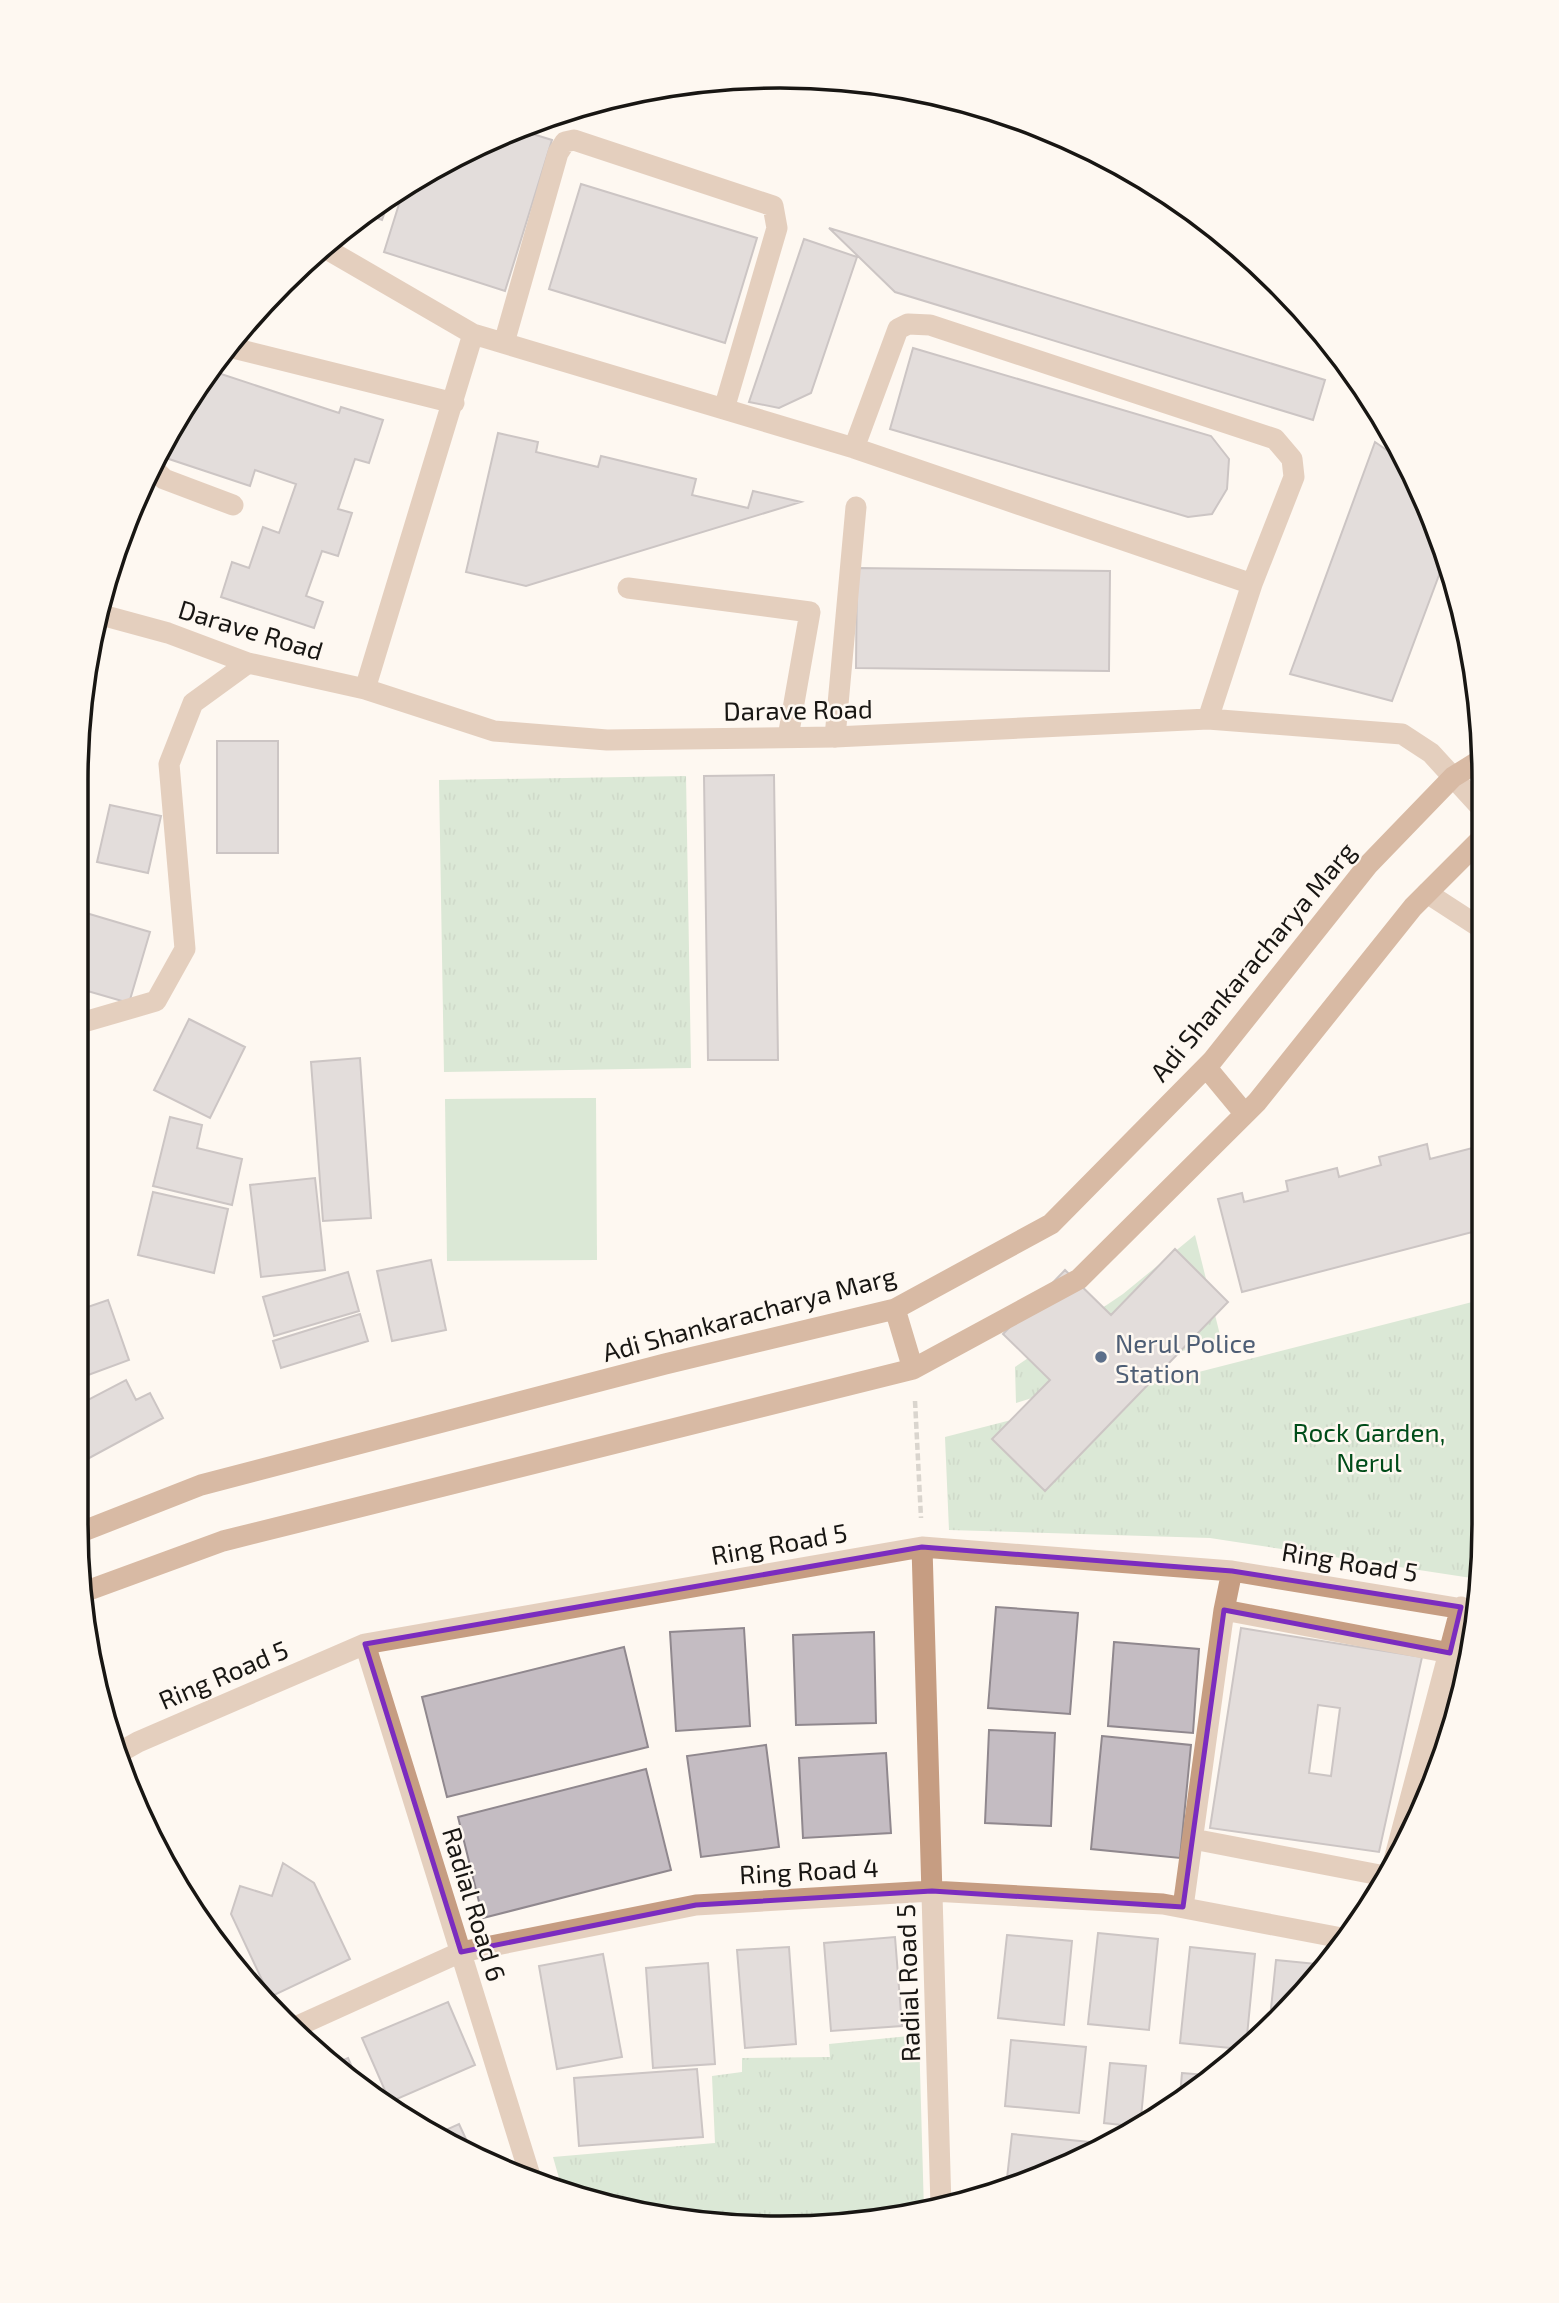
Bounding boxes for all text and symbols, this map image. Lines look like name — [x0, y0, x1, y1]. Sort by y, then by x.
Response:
street label: Darave Road — [175, 592, 327, 666]
street label: Darave Road — [723, 692, 873, 726]
street label: Adi Shankaracharya Marg — [1143, 835, 1361, 1087]
street label: Adi Shankaracharya Marg — [599, 1259, 899, 1367]
place label: Nerul Police Station — [1115, 1327, 1256, 1388]
marker: Nerul Police Station — [1093, 1349, 1109, 1365]
park label: Rock Garden, Nerul — [1293, 1416, 1445, 1477]
street label: Ring Road 5 — [709, 1516, 849, 1570]
street label: Ring Road 5 — [1280, 1535, 1420, 1587]
street label: Ring Road 5 — [154, 1633, 292, 1715]
street label: Radial Road 6 — [437, 1823, 513, 1985]
street label: Ring Road 4 — [738, 1851, 880, 1889]
street label: Radial Road 5 — [889, 1903, 925, 2063]

